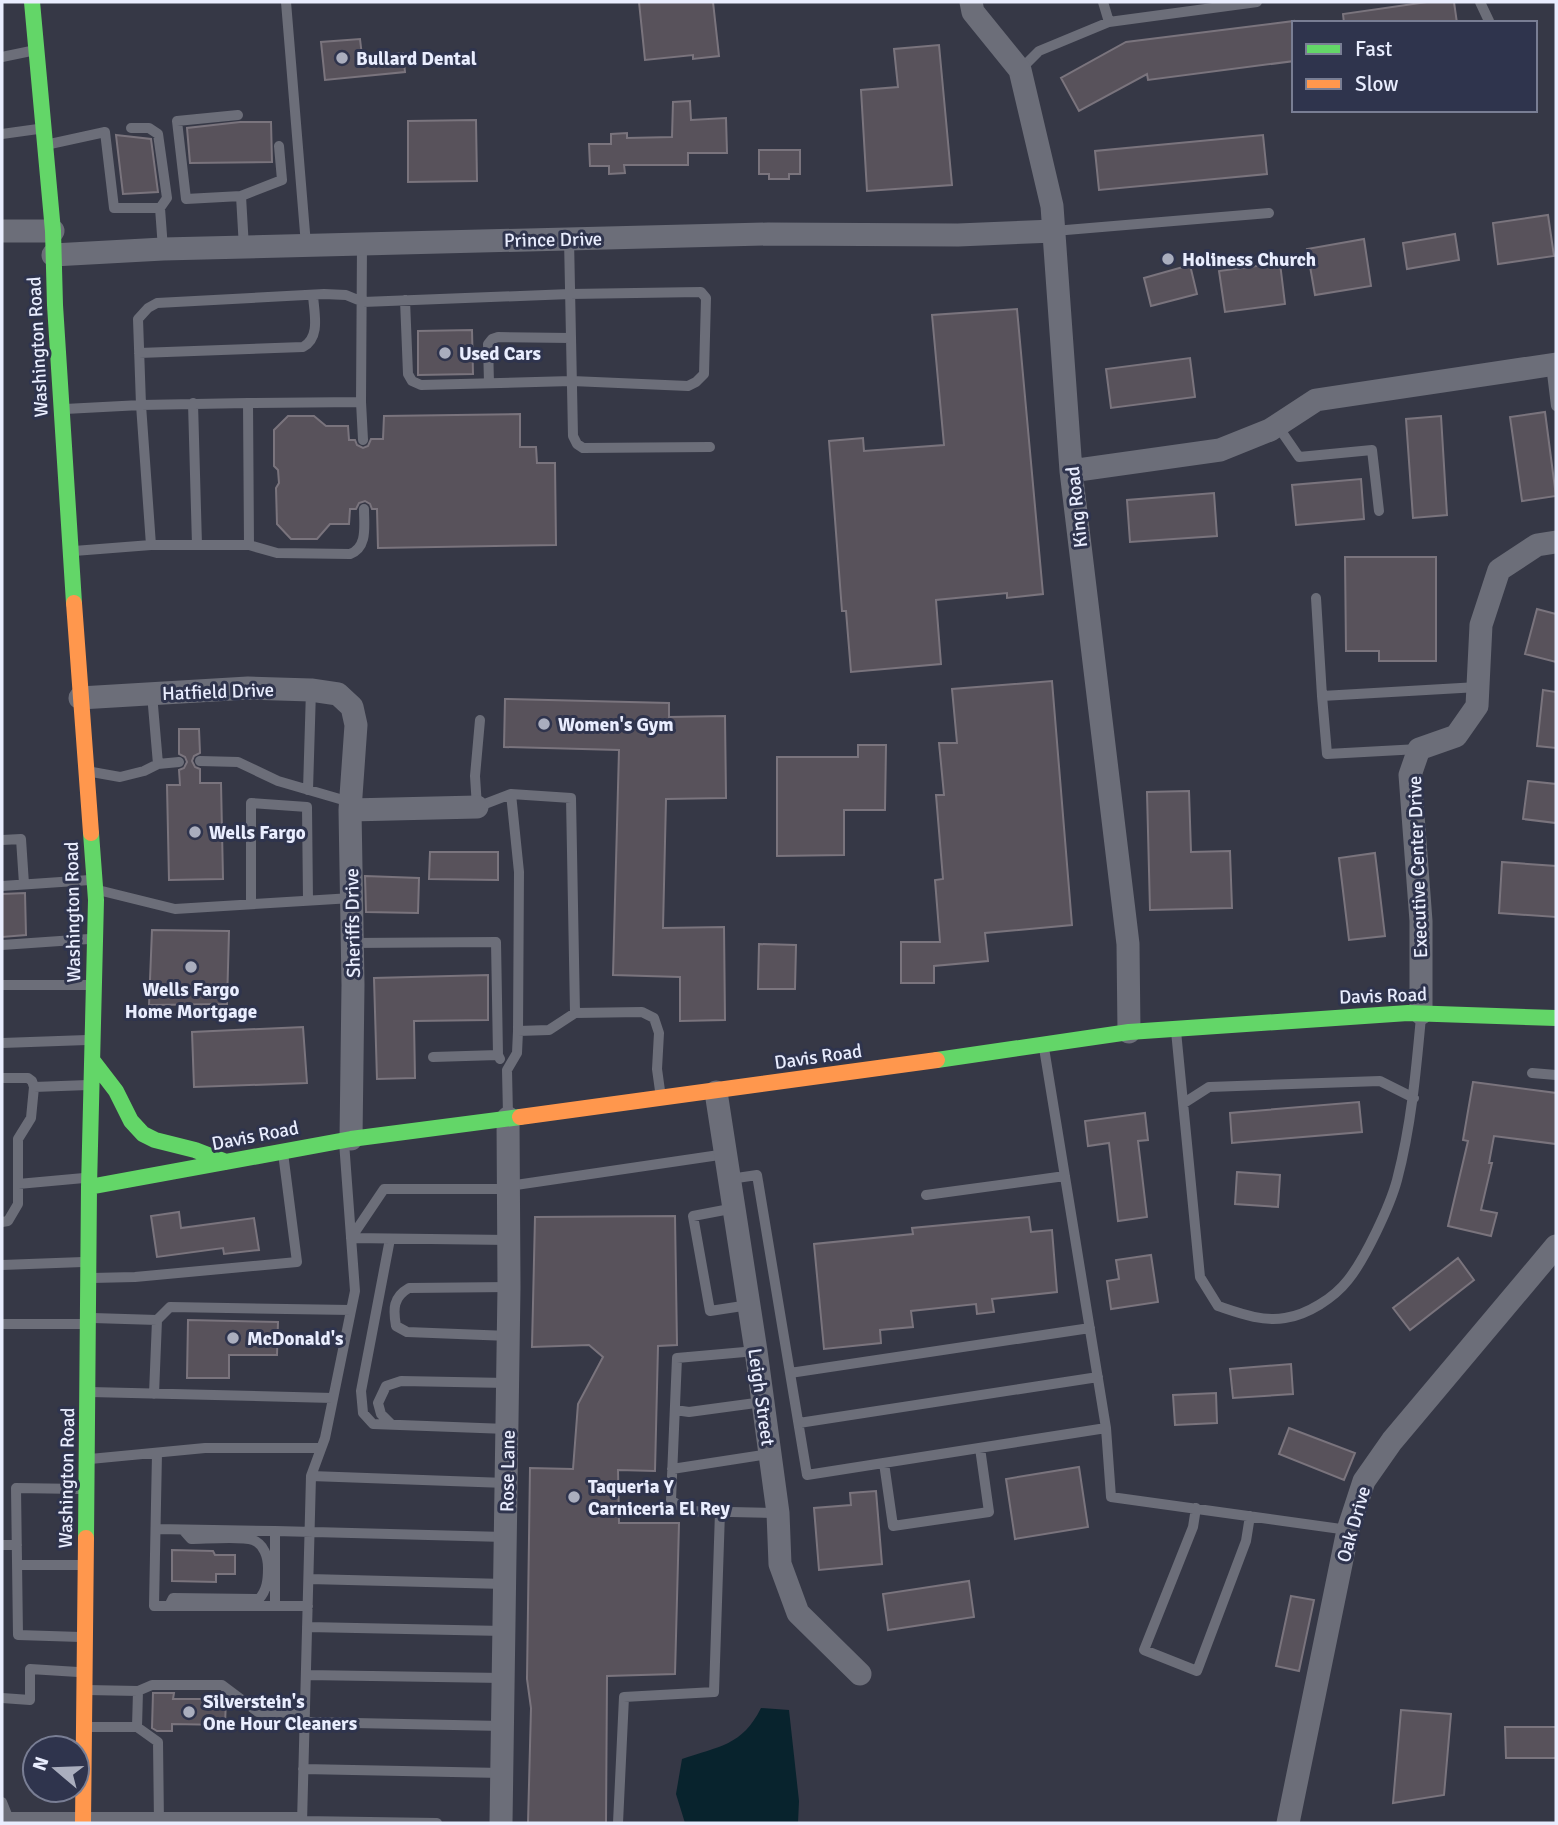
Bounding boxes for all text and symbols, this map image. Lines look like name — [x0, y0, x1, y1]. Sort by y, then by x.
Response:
legend — [1292, 21, 1537, 112]
text: Fast — [1355, 36, 1392, 62]
place label: Bullard Dental — [356, 47, 477, 71]
marker: Bullard Dental — [334, 50, 350, 66]
text: Slow — [1355, 71, 1399, 97]
street label: Prince Drive — [504, 227, 602, 253]
place label: Holiness Church — [1182, 248, 1316, 272]
marker: Holiness Church — [1160, 251, 1176, 267]
street label: Washington Road — [22, 276, 54, 418]
place label: Used Cars — [459, 342, 541, 366]
marker: Used Cars — [437, 345, 453, 361]
street label: King Road — [1061, 465, 1093, 549]
street label: Hatfield Drive — [162, 678, 274, 706]
place label: Women's Gym — [558, 713, 674, 737]
marker: Women's Gym — [536, 716, 552, 732]
street label: Executive Center Drive — [1403, 775, 1433, 959]
place label: Wells Fargo — [209, 821, 306, 845]
marker: Wells Fargo — [187, 824, 203, 840]
street label: Washington Road — [60, 841, 86, 983]
street label: Sheriffs Drive — [340, 868, 366, 978]
marker: Wells Fargo Home Mortgage — [183, 959, 199, 975]
place label: Wells Fargo Home Mortgage — [125, 978, 257, 1024]
street label: Davis Road — [1339, 982, 1428, 1010]
street label: Davis Road — [773, 1039, 863, 1075]
street label: Davis Road — [210, 1116, 301, 1156]
place label: McDonald's — [247, 1327, 343, 1351]
marker: McDonald's — [225, 1330, 241, 1346]
street label: Leigh Street — [742, 1347, 780, 1448]
street label: Washington Road — [54, 1407, 80, 1549]
street label: Rose Lane — [495, 1430, 521, 1512]
place label: Taqueria Y Carniceria El Rey — [588, 1475, 730, 1521]
street label: Oak Drive — [1332, 1483, 1376, 1565]
marker: Taqueria Y Carniceria El Rey — [566, 1489, 582, 1505]
place label: Silverstein's One Hour Cleaners — [203, 1690, 357, 1736]
marker: Silverstein's One Hour Cleaners — [181, 1704, 197, 1720]
north arrow — [21, 1734, 91, 1804]
text: N — [27, 1754, 54, 1774]

